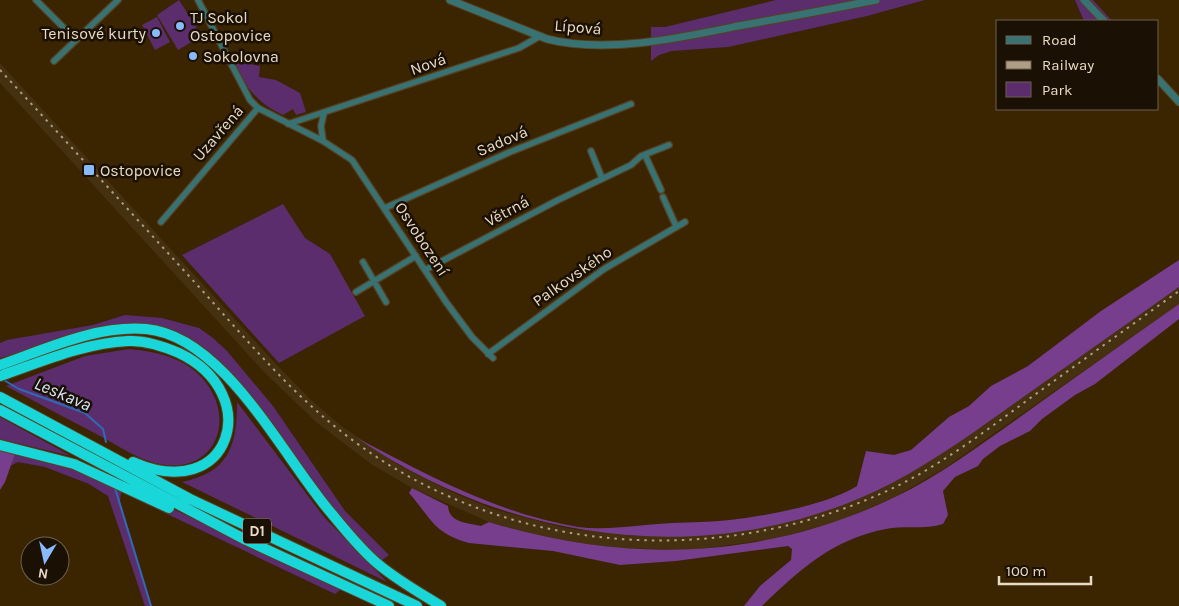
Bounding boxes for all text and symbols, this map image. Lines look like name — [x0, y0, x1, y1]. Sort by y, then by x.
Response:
place label: TJ Sokol Ostopovice — [190, 8, 271, 45]
street label: Lípová — [554, 15, 602, 39]
marker: TJ Sokol Ostopovice — [174, 20, 186, 32]
legend — [996, 20, 1159, 110]
place label: Tenisové kurty — [41, 24, 147, 43]
marker: Tenisové kurty — [150, 27, 162, 39]
text: Road — [1042, 31, 1077, 49]
place label: Sokolovna — [203, 47, 279, 66]
street label: Nová — [408, 49, 448, 79]
marker: Sokolovna — [187, 50, 199, 62]
text: Railway — [1042, 56, 1094, 74]
text: Park — [1042, 81, 1072, 99]
street label: Uzavřená — [189, 101, 247, 165]
street label: Sadová — [474, 122, 530, 160]
place label: Ostopovice — [100, 161, 181, 180]
marker: Ostopovice — [82, 163, 96, 177]
street label: Větrná — [482, 192, 532, 230]
street label: Osvobození — [391, 199, 453, 280]
street label: Palkovského — [529, 242, 615, 310]
water label: Leskava — [31, 372, 95, 416]
road number: D1 — [243, 518, 271, 544]
north arrow — [20, 536, 70, 586]
scale bar — [999, 554, 1092, 586]
text: 100 m — [1006, 562, 1046, 580]
text: N — [37, 564, 49, 583]

